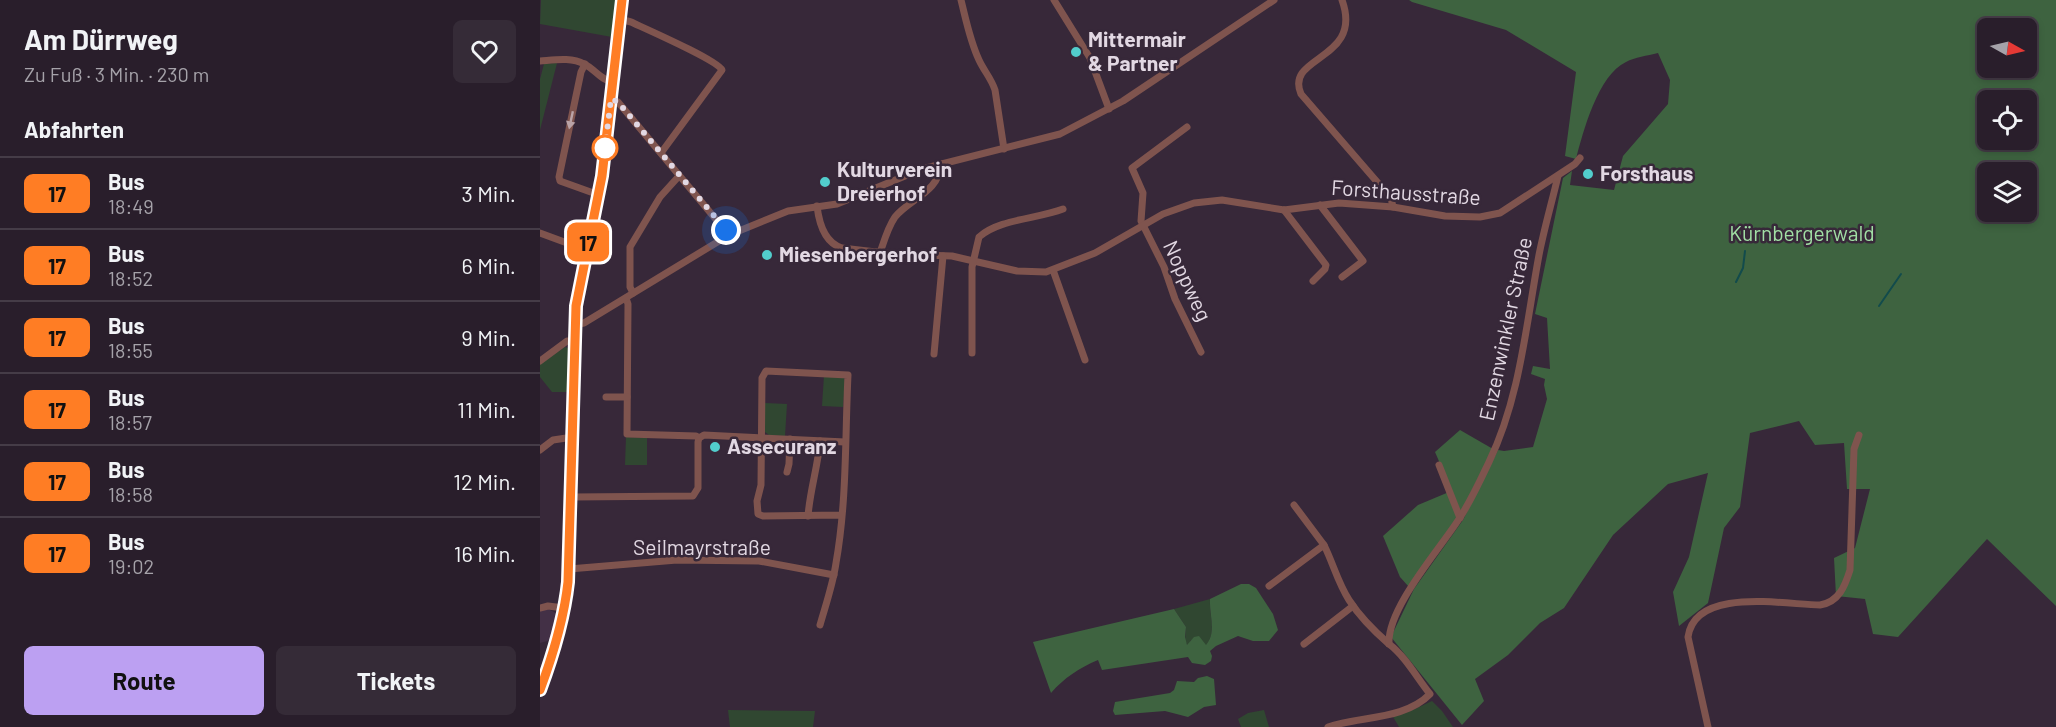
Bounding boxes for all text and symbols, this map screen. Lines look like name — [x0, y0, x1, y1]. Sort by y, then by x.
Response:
north arrow — [1977, 18, 2037, 78]
map controls — [1977, 18, 2037, 222]
button: heart — [453, 20, 516, 83]
text: Am Dürrweg — [24, 22, 178, 56]
place label: Mittermair & Partner — [1088, 26, 1186, 75]
marker: Mittermair & Partner — [1069, 45, 1083, 59]
text: Zu Fuß · 3 Min. · 230 m — [24, 62, 209, 86]
button: locate — [1977, 90, 2037, 150]
one-way arrow — [566, 111, 575, 130]
text: Abfahrten — [24, 116, 124, 142]
unlabelled marker — [592, 135, 618, 161]
place label: Kulturverein Dreierhof — [837, 156, 952, 205]
place label: Forsthaus — [1600, 160, 1693, 185]
button: layers — [1977, 162, 2037, 222]
marker: Forsthaus — [1581, 167, 1595, 181]
text: Bus — [108, 168, 145, 194]
street label: Forsthausstraße — [1330, 174, 1482, 209]
marker: Kulturverein Dreierhof — [818, 175, 832, 189]
text: 3 Min. — [461, 180, 516, 206]
text: 17 — [48, 181, 66, 206]
text: 18:49 — [108, 194, 154, 218]
your location — [711, 215, 741, 245]
park label: Kürnbergerwald — [1729, 220, 1875, 245]
line badge: 17 — [561, 222, 615, 262]
text: 17 — [579, 230, 597, 255]
street label: Enzenwinkler Straße — [1473, 235, 1536, 423]
street label: Noppweg — [1159, 236, 1218, 325]
text: Bus — [108, 240, 145, 266]
place label: Miesenbergerhof — [779, 241, 937, 266]
marker: Miesenbergerhof — [760, 248, 774, 262]
text: 6 Min. — [461, 252, 516, 278]
text: 17 — [48, 253, 66, 278]
text: 18:52 — [108, 266, 153, 290]
text: Bus — [108, 312, 145, 338]
text: 9 Min. — [461, 324, 516, 350]
text: 17 — [48, 325, 66, 350]
text: 18:55 — [108, 338, 153, 362]
text: Bus — [108, 384, 145, 410]
text: 11 Min. — [457, 396, 516, 422]
text: 17 — [48, 397, 66, 422]
text: 18:57 — [108, 410, 152, 434]
place label: Assecuranz — [727, 433, 837, 458]
marker: Assecuranz — [708, 440, 722, 454]
text: Bus — [108, 456, 145, 482]
text: 12 Min. — [453, 468, 516, 494]
text: 17 — [48, 469, 66, 494]
text: 18:58 — [108, 482, 153, 506]
text: Bus — [108, 528, 145, 554]
street label: Seilmayrstraße — [633, 534, 771, 559]
text: 16 Min. — [454, 540, 516, 566]
text: 17 — [48, 541, 66, 566]
text: 19:02 — [108, 554, 154, 578]
button: Route — [24, 646, 264, 715]
button: Tickets — [276, 646, 516, 715]

